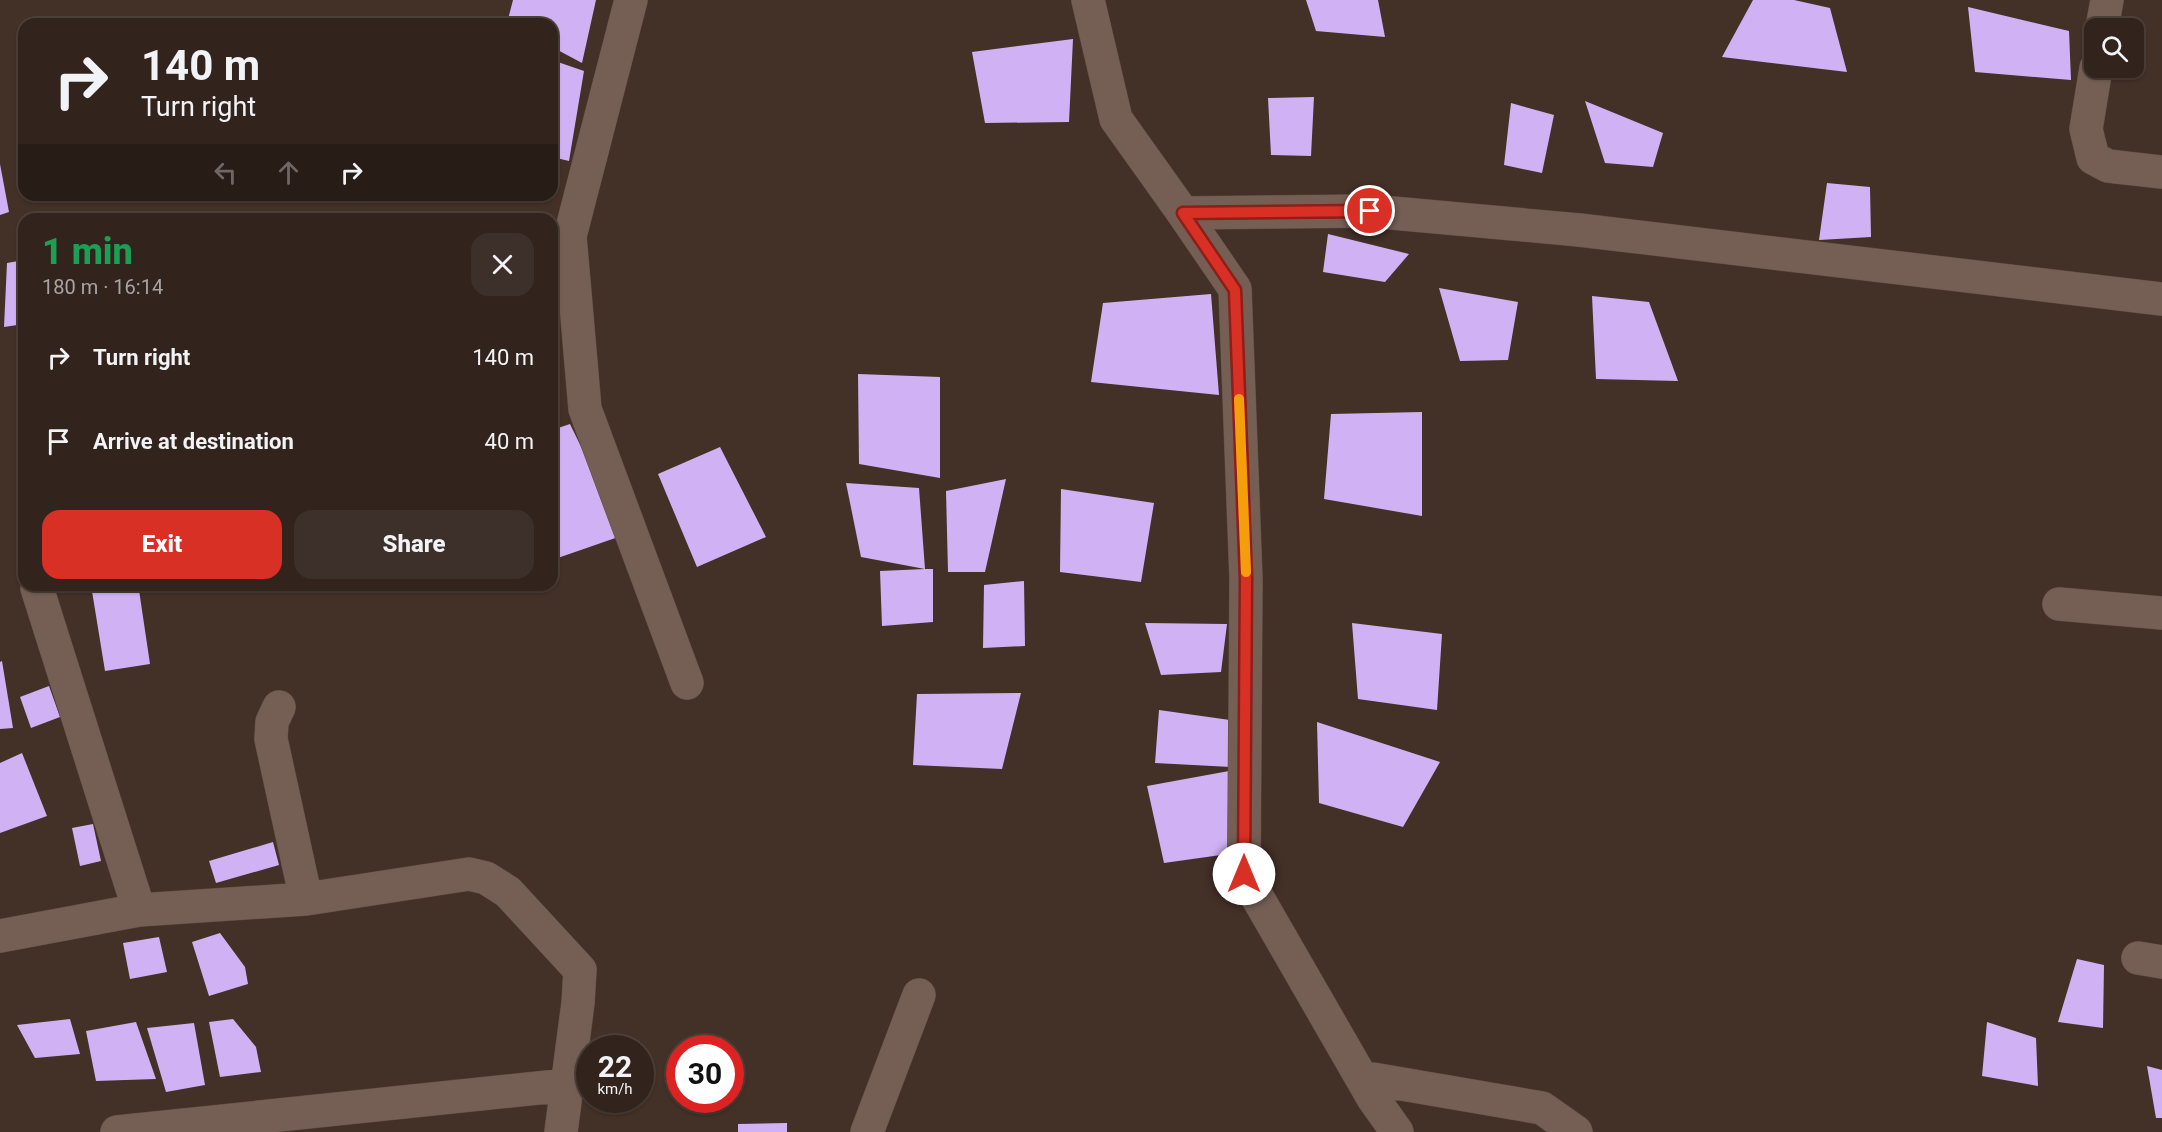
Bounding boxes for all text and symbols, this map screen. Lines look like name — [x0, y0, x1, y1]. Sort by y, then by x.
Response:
map controls — [2084, 18, 2144, 78]
button: search — [2084, 18, 2144, 78]
text: 140 m — [141, 41, 260, 90]
icon: right — [42, 42, 120, 120]
text: Turn right — [141, 91, 256, 123]
icon: left — [209, 156, 242, 189]
icon: ahead — [272, 156, 305, 189]
icon: right — [335, 156, 368, 189]
pin — [1344, 185, 1395, 236]
icon: arrive — [1353, 194, 1386, 227]
text: 1 min — [42, 231, 133, 273]
button: close — [471, 233, 534, 296]
text: 180 m · 16:14 — [42, 275, 163, 299]
icon: right — [42, 341, 75, 374]
text: Turn right — [93, 345, 190, 370]
text: 140 m — [472, 345, 534, 370]
icon: arrive — [42, 425, 75, 458]
text: Arrive at destination — [93, 429, 294, 454]
text: 40 m — [485, 429, 534, 454]
button: Exit — [42, 510, 282, 579]
button: Share — [294, 510, 534, 579]
position arrow — [1212, 842, 1276, 906]
speed limit sign: 30 — [666, 1035, 744, 1113]
text: 22 — [598, 1049, 632, 1084]
text: km/h — [597, 1080, 633, 1098]

